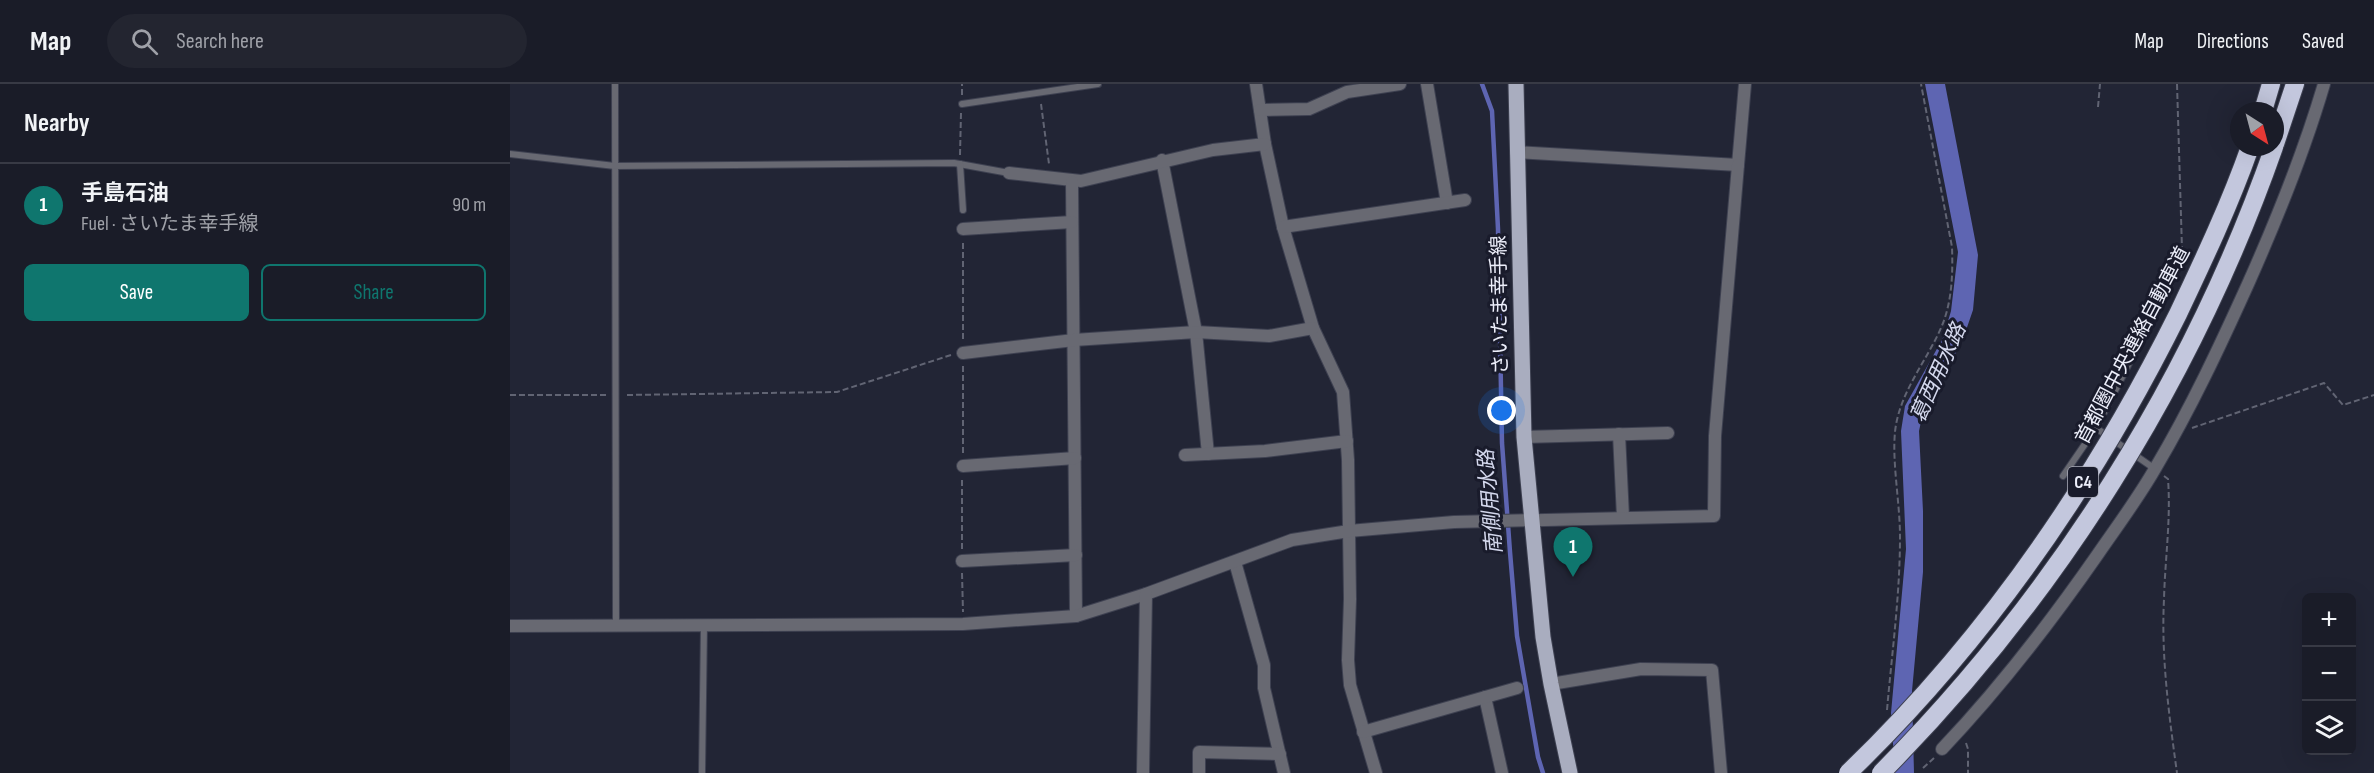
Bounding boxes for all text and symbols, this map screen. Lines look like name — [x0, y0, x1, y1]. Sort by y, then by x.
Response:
search box — [107, 14, 527, 68]
text: Map — [30, 25, 71, 58]
icon: search — [128, 25, 161, 58]
text: Search here — [176, 28, 264, 55]
text: Map — [2134, 29, 2164, 54]
text: Directions — [2197, 29, 2269, 54]
text: Saved — [2302, 29, 2344, 54]
north arrow — [2230, 102, 2284, 156]
text: Nearby — [24, 108, 90, 139]
text: 手島石油 — [81, 180, 169, 207]
text: 1 — [40, 193, 47, 217]
text: 90 m — [452, 193, 486, 217]
text: Fuel · さいたま幸手線 — [81, 212, 258, 236]
street label: さいたま幸手線 — [1487, 235, 1513, 375]
street label: 首都圏中央連絡自動車道 — [2071, 243, 2195, 448]
button: Save — [24, 264, 249, 321]
button: Share — [261, 264, 486, 321]
water label: 葛西用水路 — [1906, 318, 1972, 426]
your location — [1487, 396, 1516, 425]
water label: 南側用水路 — [1473, 447, 1508, 555]
road number: C4 — [2068, 467, 2098, 497]
pin: 1 — [1554, 528, 1592, 577]
map controls — [2302, 593, 2356, 755]
button: + — [2302, 593, 2356, 647]
button: − — [2302, 647, 2356, 701]
button: layers — [2302, 701, 2356, 755]

